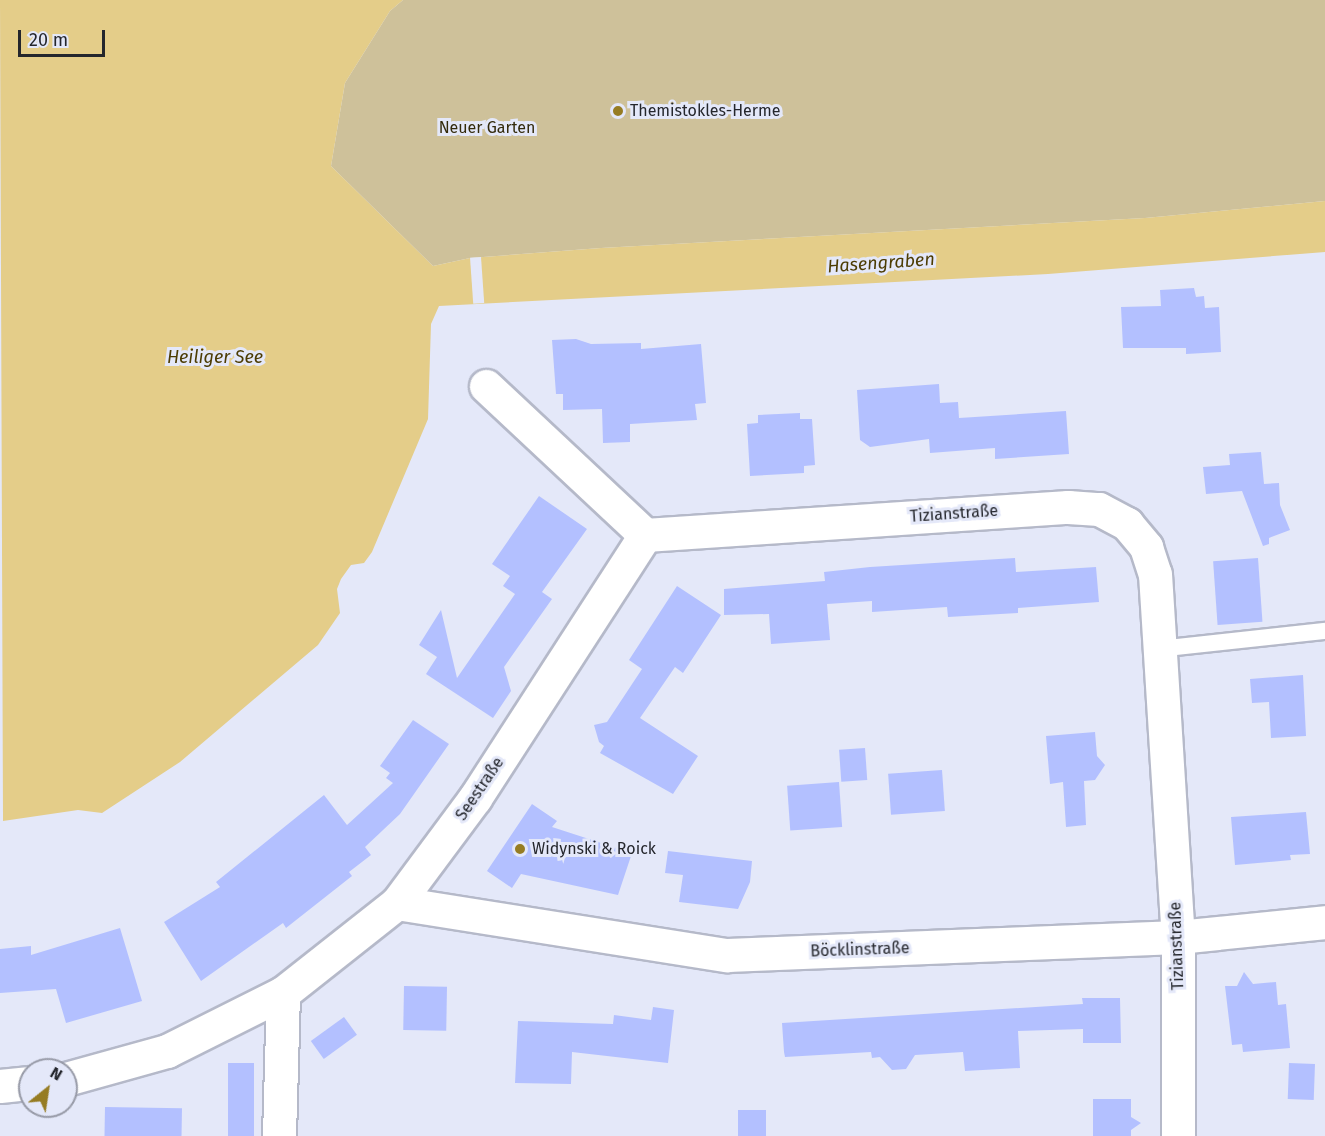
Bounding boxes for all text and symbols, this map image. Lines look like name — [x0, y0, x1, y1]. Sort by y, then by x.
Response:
scale bar — [21, 18, 108, 56]
text: 20 m — [29, 29, 68, 51]
place label: Themistokles-Herme — [630, 101, 780, 121]
marker: Themistokles-Herme — [611, 104, 625, 118]
park label: Neuer Garten — [439, 118, 535, 138]
water label: Hasengraben — [827, 248, 935, 278]
water label: Heiliger See — [167, 346, 263, 368]
street label: Tizianstraße — [909, 501, 999, 527]
street label: Seestraße — [452, 754, 508, 824]
place label: Widynski & Roick — [532, 839, 656, 859]
marker: Widynski & Roick — [513, 842, 527, 856]
street label: Tizianstraße — [1166, 902, 1188, 990]
street label: Böcklinstraße — [810, 939, 910, 961]
north arrow — [18, 1058, 78, 1118]
text: N — [47, 1063, 66, 1085]

